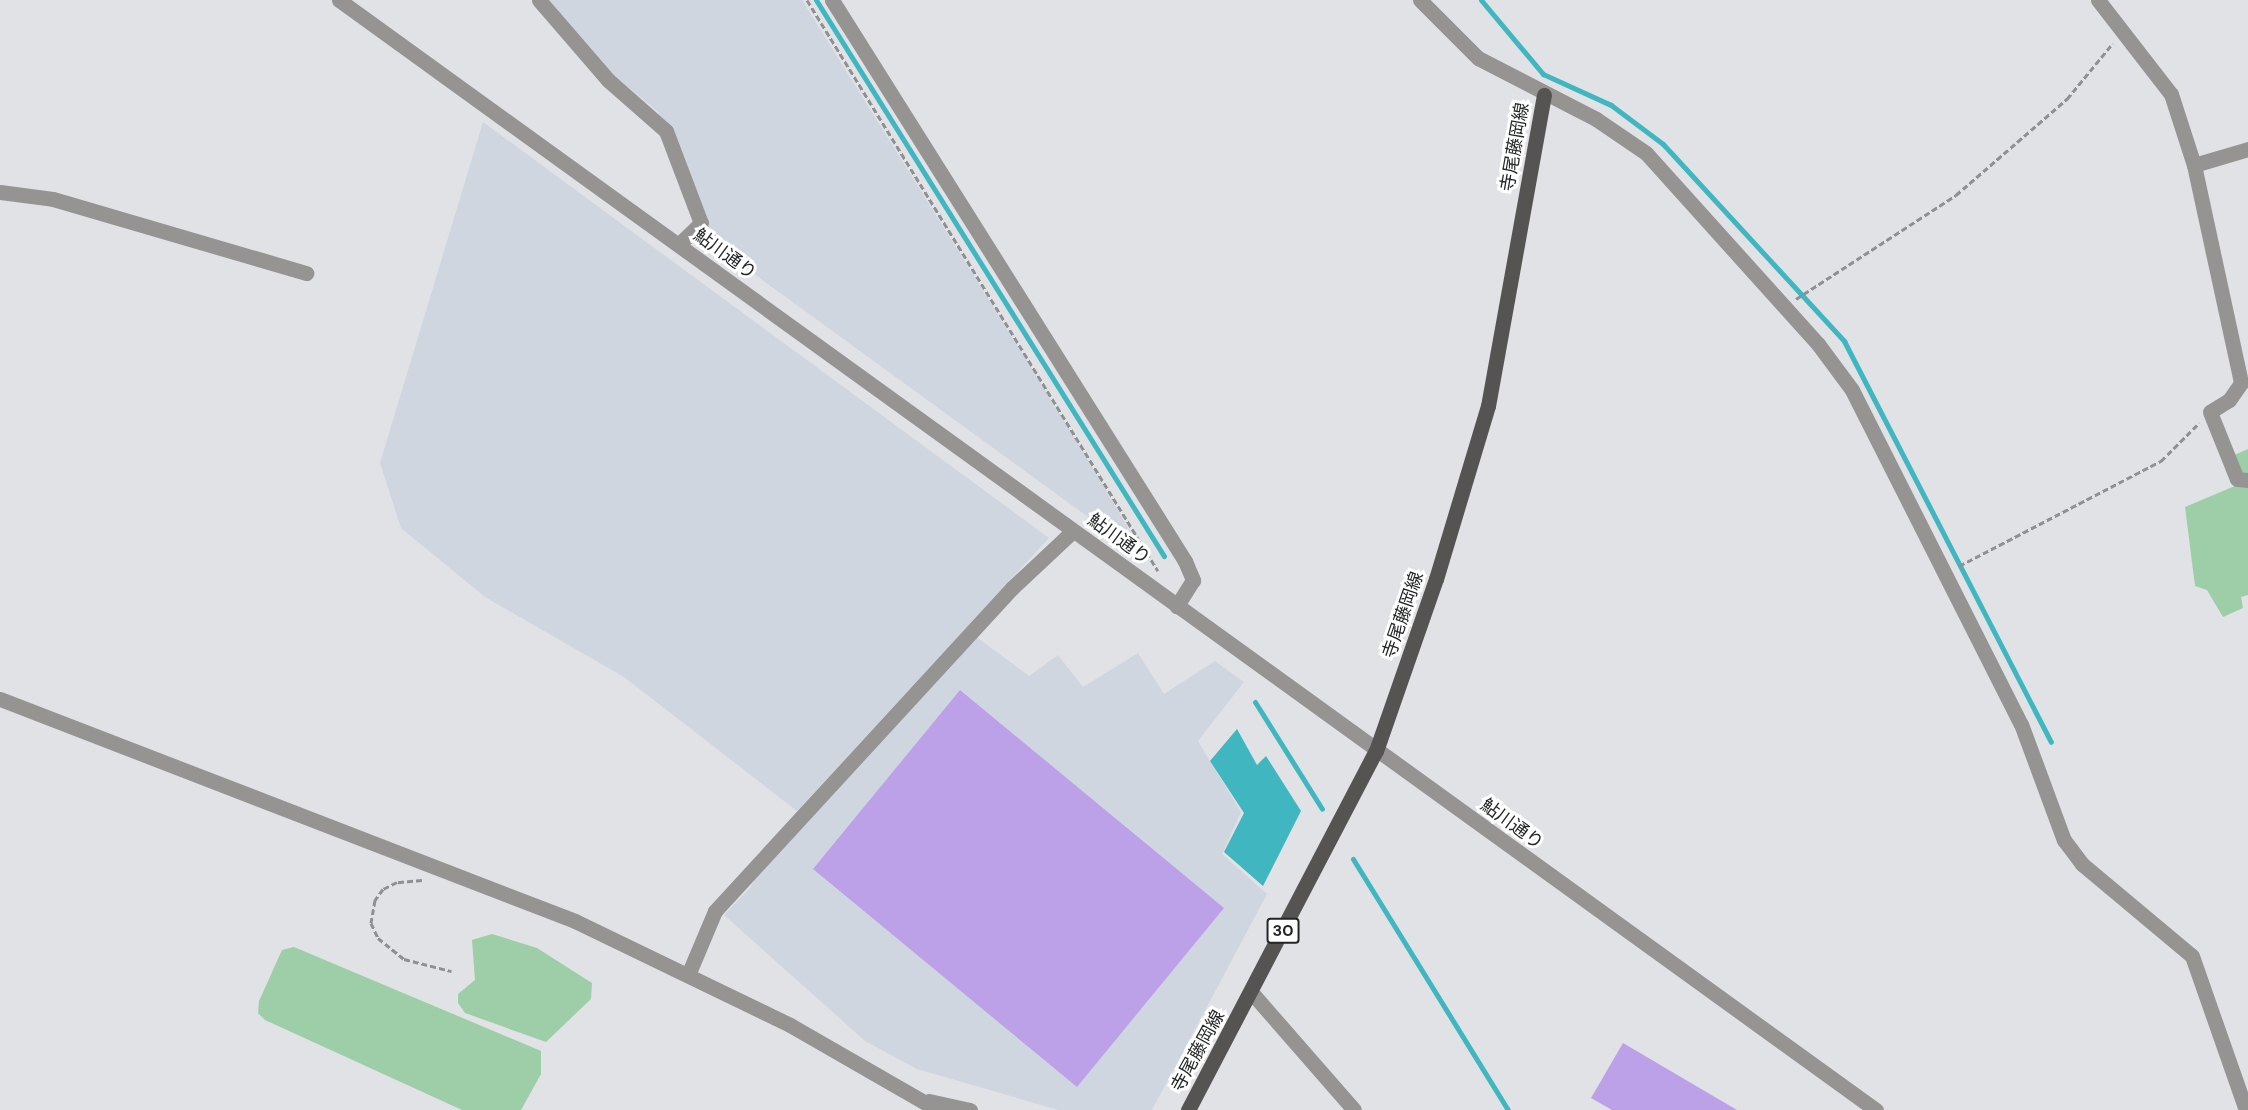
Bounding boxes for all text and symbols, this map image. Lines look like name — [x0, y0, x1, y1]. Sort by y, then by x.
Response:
street label: 寺尾藤岡線 — [1497, 101, 1533, 193]
street label: 鮎川通り — [690, 224, 760, 284]
street label: 鮎川通り — [1084, 509, 1154, 569]
street label: 寺尾藤岡線 — [1378, 569, 1428, 661]
street label: 鮎川通り — [1477, 794, 1547, 854]
road number: 30 — [1266, 918, 1300, 944]
street label: 寺尾藤岡線 — [1167, 1006, 1229, 1096]

